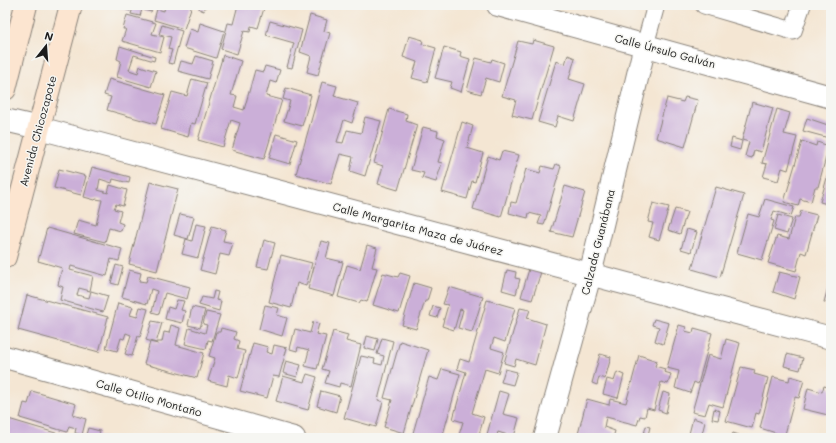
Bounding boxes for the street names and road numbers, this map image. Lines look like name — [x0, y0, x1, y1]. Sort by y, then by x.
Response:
street label: Calle Úrsulo Galván — [613, 30, 717, 71]
street label: Avenida Chicozapote — [15, 74, 60, 188]
street label: Calzada Guanábana — [577, 187, 618, 296]
street label: Calle Margarita Maza de Juárez — [331, 199, 505, 259]
street label: Calle Otilio Montaño — [95, 375, 204, 420]

